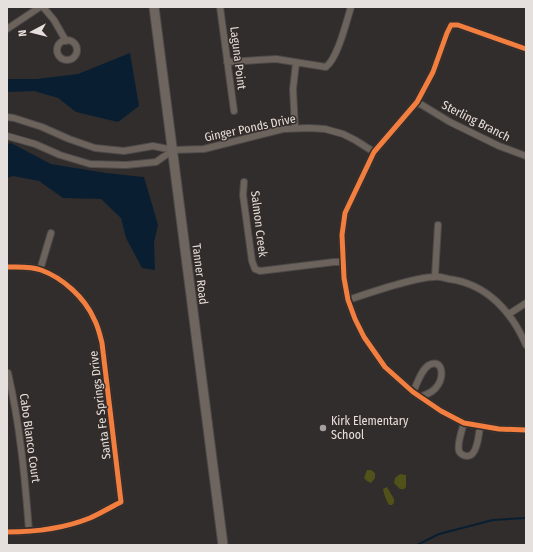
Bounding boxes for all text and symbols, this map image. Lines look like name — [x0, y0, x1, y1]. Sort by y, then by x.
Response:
north arrow — [12, 12, 52, 52]
street label: Laguna Point — [227, 26, 249, 90]
text: N — [16, 29, 29, 37]
street label: Sterling Branch — [439, 98, 513, 144]
street label: Ginger Ponds Drive — [203, 111, 297, 145]
street label: Salmon Creek — [248, 190, 270, 258]
street label: Tanner Road — [189, 243, 211, 305]
street label: Santa Fe Springs Drive — [86, 350, 114, 460]
street label: Cabo Blanco Court — [17, 393, 43, 484]
place label: Kirk Elementary School — [331, 414, 409, 442]
marker: Kirk Elementary School — [318, 423, 328, 433]

